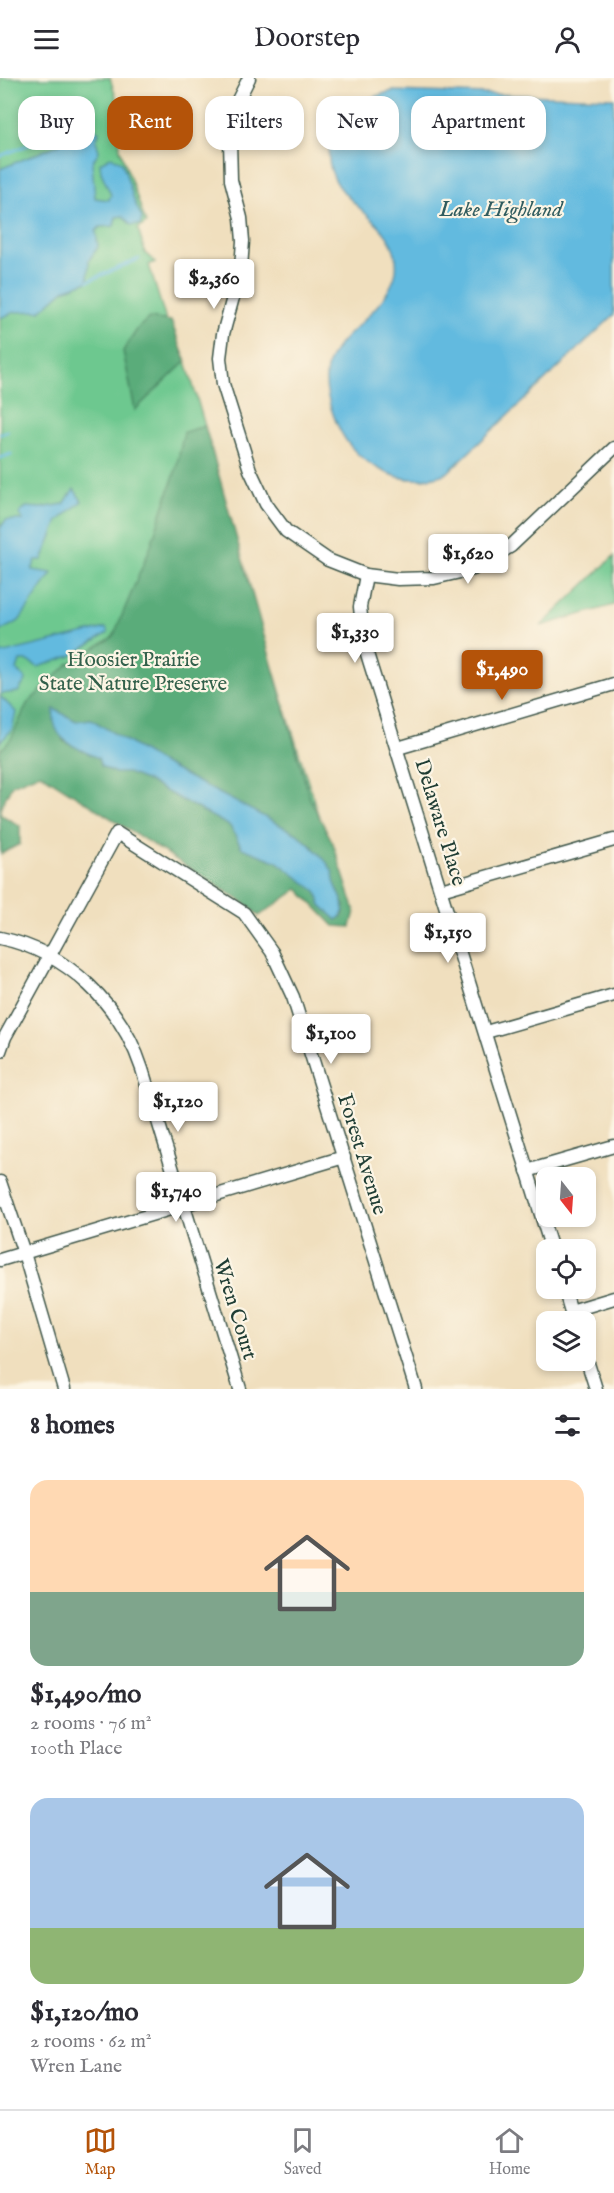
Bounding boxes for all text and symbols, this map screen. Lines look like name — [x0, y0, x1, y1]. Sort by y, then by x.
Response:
text: Doorstep — [254, 22, 360, 56]
icon: menu — [30, 23, 63, 56]
icon: person — [551, 23, 584, 56]
chip: Buy — [18, 96, 95, 150]
chip: Rent — [107, 96, 193, 150]
chip: Filters — [205, 96, 304, 150]
chip: New — [316, 96, 399, 150]
chip: Apartment — [411, 96, 546, 150]
water label: Lake Highland — [438, 196, 564, 224]
pin: $2,360 — [165, 259, 263, 310]
text: $2,360 — [188, 266, 240, 291]
pin: $1,620 — [419, 534, 517, 585]
text: $1,620 — [442, 541, 494, 566]
pin: $1,330 — [306, 613, 404, 664]
text: $1,330 — [331, 620, 379, 645]
park label: Hoosier Prairie State Nature Preserve — [39, 647, 227, 698]
pin: $1,490 — [453, 650, 551, 701]
text: $1,490 — [476, 657, 528, 682]
street label: Delaware Place — [407, 756, 472, 890]
pin: $1,150 — [399, 913, 497, 964]
text: $1,150 — [424, 920, 472, 945]
pin: $1,100 — [282, 1014, 380, 1065]
text: $1,100 — [306, 1021, 356, 1046]
pin: $1,120 — [129, 1082, 227, 1133]
text: $1,120 — [153, 1089, 203, 1114]
street label: Forest Avenue — [330, 1091, 393, 1219]
north arrow — [536, 1167, 596, 1227]
map controls — [536, 1167, 596, 1371]
pin: $1,740 — [127, 1172, 225, 1223]
text: $1,740 — [150, 1179, 202, 1204]
button: locate — [536, 1239, 596, 1299]
street label: Wren Court — [206, 1256, 263, 1363]
button: layers — [536, 1311, 596, 1371]
text: 8 homes — [30, 1409, 115, 1442]
icon: filters — [551, 1409, 584, 1442]
icon: home — [253, 1519, 361, 1627]
text: $1,490/mo — [30, 1678, 141, 1711]
text: 2 rooms · 76 m² — [30, 1711, 151, 1736]
text: 100th Place — [30, 1736, 122, 1761]
icon: home — [253, 1837, 361, 1945]
text: $1,120/mo — [30, 1996, 139, 2029]
text: 2 rooms · 62 m² — [30, 2029, 152, 2054]
text: Wren Lane — [30, 2054, 122, 2079]
tab: Map — [84, 2124, 117, 2180]
tab: Saved — [284, 2124, 322, 2180]
tab: Home — [489, 2124, 530, 2180]

